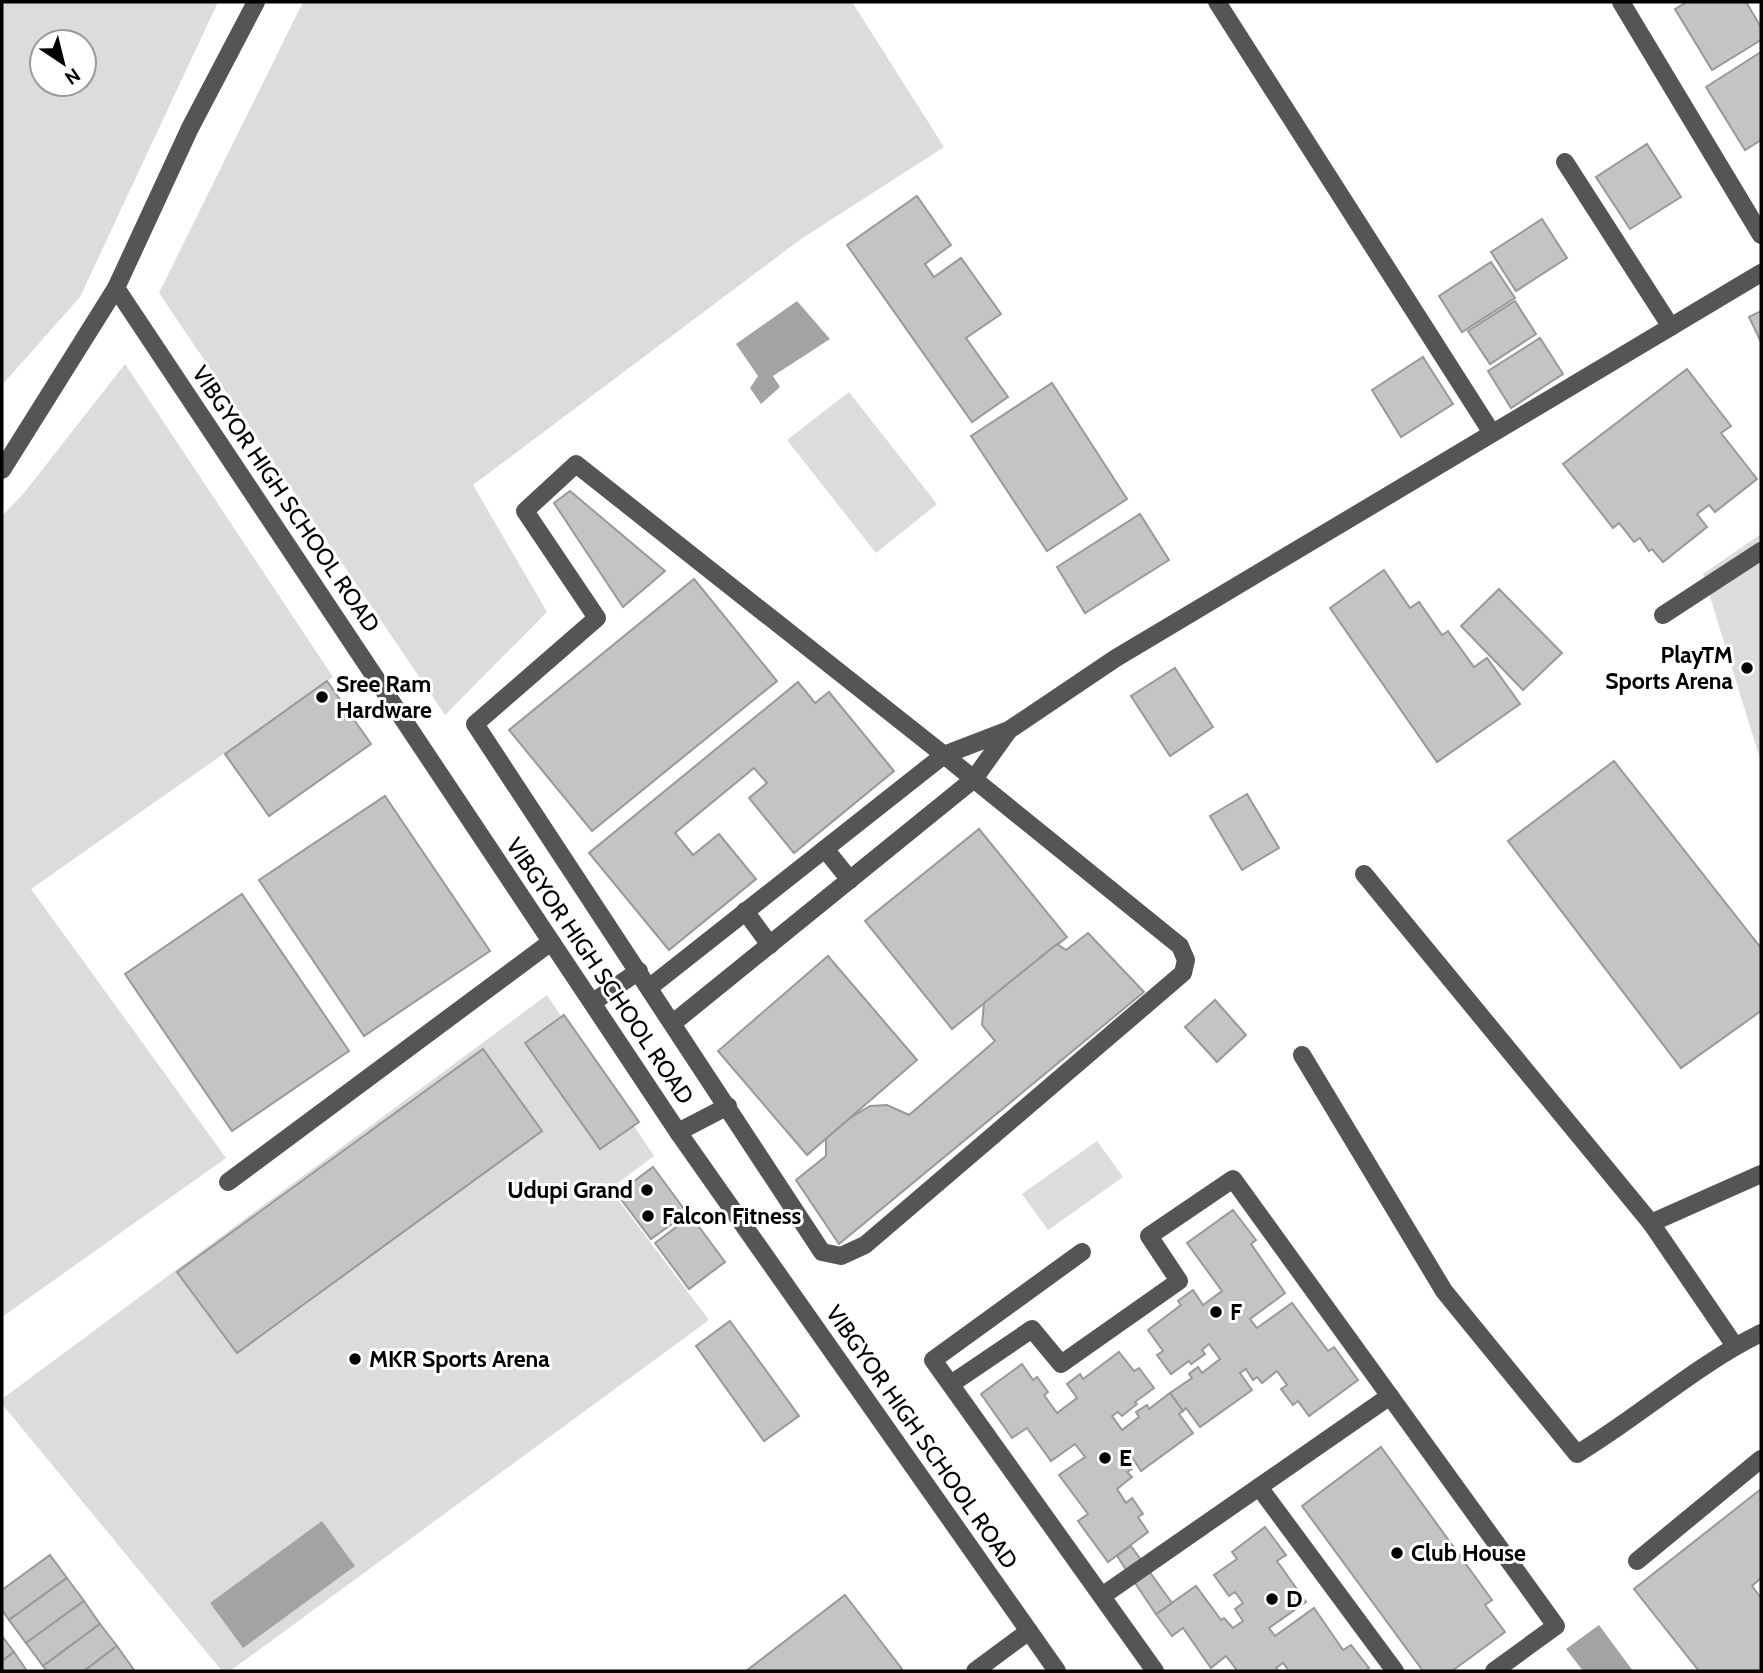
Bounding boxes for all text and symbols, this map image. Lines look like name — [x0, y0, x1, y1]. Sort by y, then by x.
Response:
north arrow — [28, 28, 98, 98]
text: N — [60, 63, 85, 90]
street label: VIBGYOR HIGH SCHOOL ROAD — [186, 360, 386, 638]
place label: PlayTM Sports Arena — [1605, 641, 1734, 695]
marker: PlayTM Sports Arena — [1739, 660, 1755, 676]
place label: Sree Ram Hardware — [336, 670, 432, 724]
marker: Sree Ram Hardware — [314, 689, 330, 705]
street label: VIBGYOR HIGH SCHOOL ROAD — [500, 832, 700, 1110]
place label: Udupi Grand — [507, 1176, 633, 1204]
marker: Udupi Grand — [639, 1182, 655, 1198]
place label: Falcon Fitness — [662, 1202, 802, 1230]
marker: Falcon Fitness — [640, 1208, 656, 1224]
place label: F — [1230, 1298, 1242, 1326]
street label: VIBGYOR HIGH SCHOOL ROAD — [820, 1300, 1024, 1574]
marker: F — [1208, 1304, 1224, 1320]
place label: MKR Sports Arena — [369, 1345, 550, 1373]
marker: MKR Sports Arena — [347, 1351, 363, 1367]
place label: E — [1119, 1444, 1132, 1472]
marker: E — [1097, 1450, 1113, 1466]
place label: Club House — [1411, 1539, 1526, 1567]
marker: Club House — [1389, 1545, 1405, 1561]
place label: D — [1286, 1585, 1303, 1613]
marker: D — [1264, 1591, 1280, 1607]

